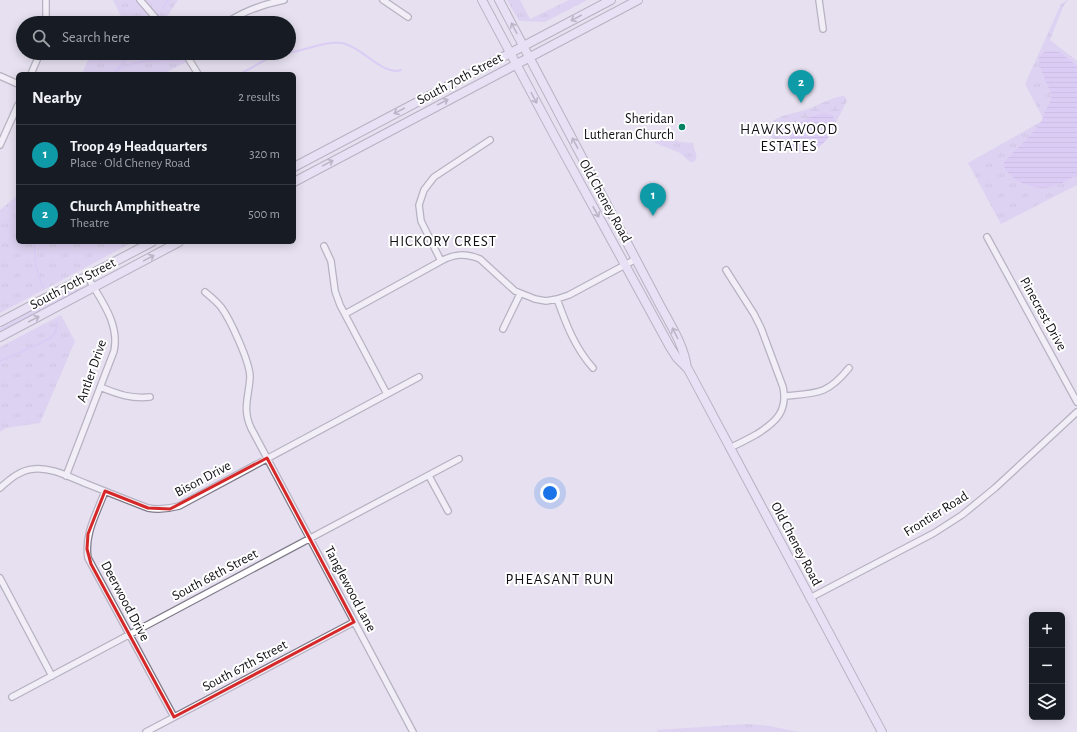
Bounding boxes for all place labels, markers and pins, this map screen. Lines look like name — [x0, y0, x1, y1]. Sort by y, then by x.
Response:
pin: 2 — [788, 70, 814, 103]
place label: Sheridan Lutheran Church — [584, 112, 674, 142]
marker: Sheridan Lutheran Church — [677, 122, 687, 132]
pin: 1 — [640, 183, 666, 216]

